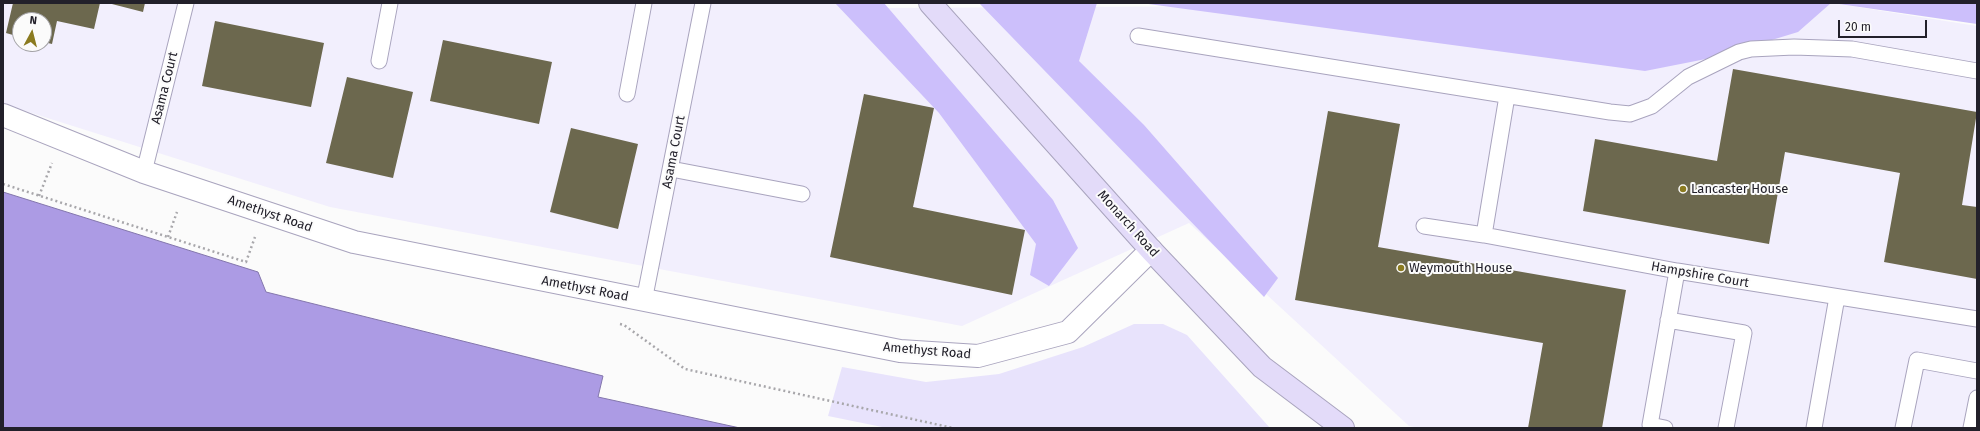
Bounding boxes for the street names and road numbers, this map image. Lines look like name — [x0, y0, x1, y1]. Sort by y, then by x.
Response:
street label: Asama Court — [148, 50, 182, 126]
street label: Asama Court — [659, 114, 689, 190]
street label: Monarch Road — [1094, 187, 1162, 261]
street label: Amethyst Road — [226, 192, 314, 236]
street label: Hampshire Court — [1650, 259, 1750, 291]
street label: Amethyst Road — [540, 273, 630, 305]
street label: Amethyst Road — [882, 339, 972, 363]

